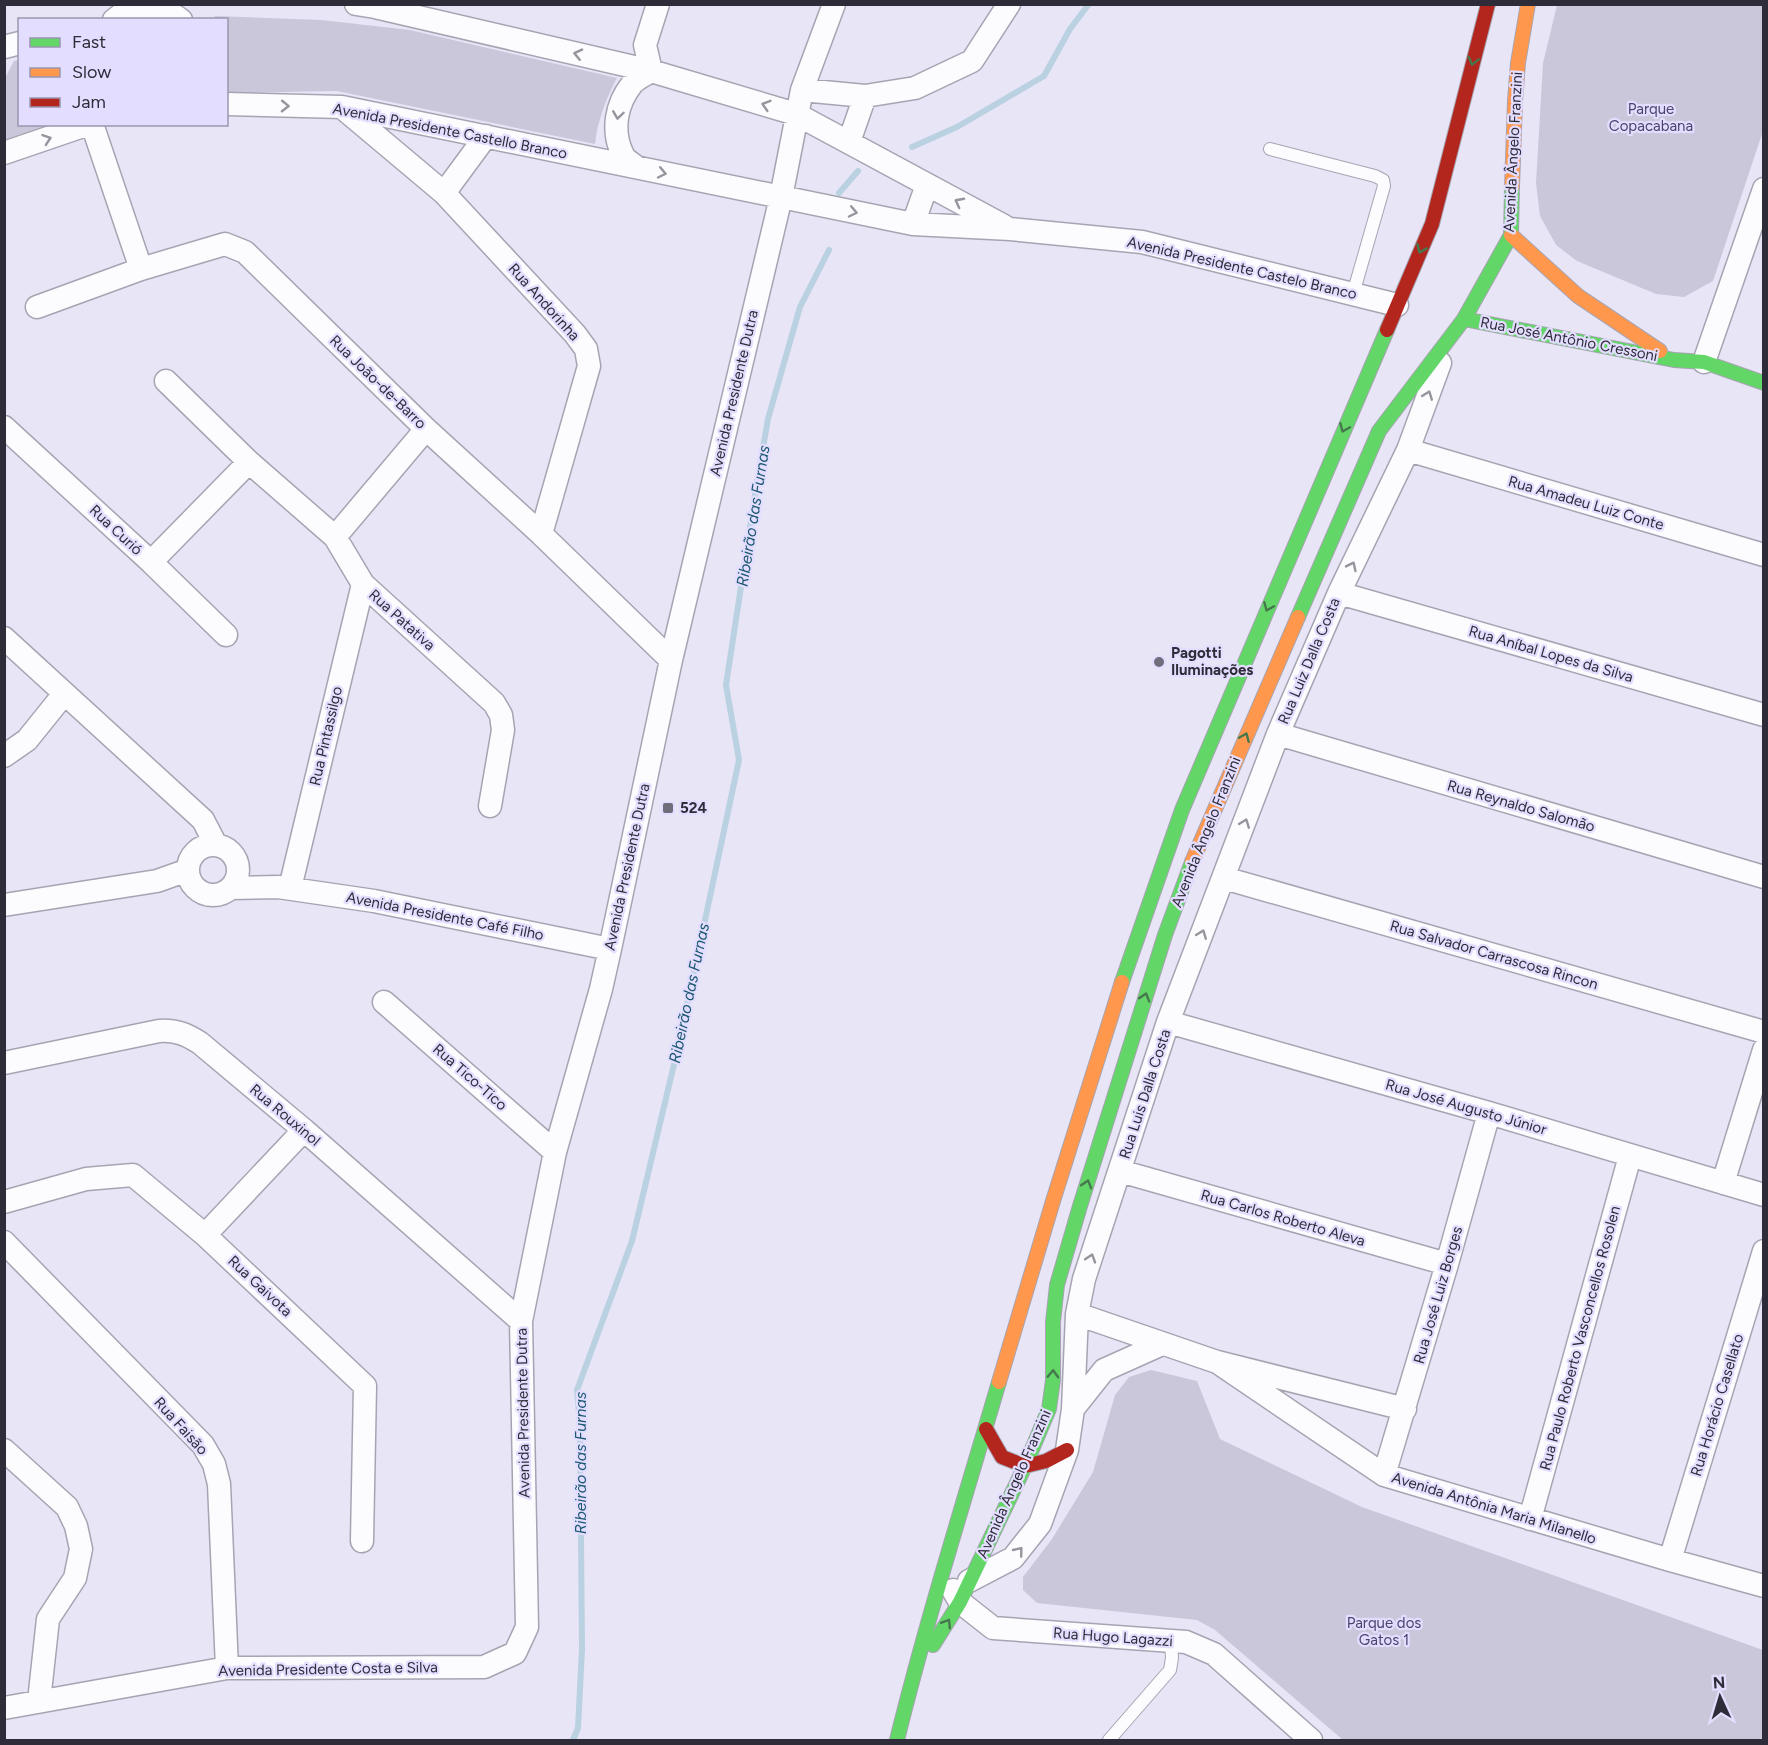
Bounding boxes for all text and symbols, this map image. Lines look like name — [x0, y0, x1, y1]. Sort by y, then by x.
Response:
legend — [18, 18, 228, 126]
text: Fast — [72, 31, 106, 53]
one-way arrow — [573, 48, 583, 61]
one-way arrow — [1468, 56, 1481, 66]
text: Slow — [72, 61, 111, 83]
street label: Avenida Ângelo Franzini — [1500, 71, 1526, 233]
text: Jam — [72, 91, 106, 113]
street label: Avenida Presidente Castello Branco — [331, 99, 569, 163]
one-way arrow — [280, 100, 289, 112]
one-way arrow — [761, 100, 772, 112]
park label: Parque Copacabana — [1609, 100, 1693, 135]
one-way arrow — [612, 110, 624, 120]
one-way arrow — [41, 134, 52, 146]
one-way arrow — [657, 165, 667, 178]
one-way arrow — [954, 198, 965, 209]
one-way arrow — [848, 205, 858, 218]
street label: Avenida Presidente Castelo Branco — [1125, 233, 1359, 303]
one-way arrow — [1416, 242, 1428, 253]
street label: Rua Andorinha — [504, 260, 584, 344]
street label: Avenida Presidente Dutra — [706, 308, 762, 478]
street label: Rua José Antônio Cressoni — [1479, 313, 1659, 365]
street label: Rua João-de-Barro — [326, 331, 430, 433]
one-way arrow — [1421, 391, 1433, 402]
one-way arrow — [1339, 422, 1351, 433]
water label: Ribeirão das Furnas — [732, 444, 774, 588]
street label: Rua Amadeu Luiz Conte — [1506, 472, 1666, 534]
street label: Rua Curió — [86, 501, 146, 559]
one-way arrow — [1344, 561, 1356, 572]
street label: Rua Patativa — [365, 586, 439, 654]
street label: Rua Luiz Dalla Costa — [1274, 595, 1344, 727]
one-way arrow — [1263, 601, 1275, 612]
street label: Rua Aníbal Lopes da Silva — [1467, 622, 1635, 686]
place label: Pagotti Iluminações — [1171, 644, 1253, 679]
marker: Pagotti Iluminações — [1152, 655, 1166, 669]
street label: Rua Pintassilgo — [306, 684, 346, 787]
one-way arrow — [1238, 733, 1250, 744]
street label: Avenida Ângelo Franzini — [1168, 754, 1244, 910]
street label: Rua Reynaldo Salomão — [1445, 776, 1597, 836]
street label: Avenida Presidente Dutra — [601, 782, 653, 952]
place label: 524 — [680, 799, 707, 817]
marker: 524 — [661, 801, 675, 815]
one-way arrow — [1237, 819, 1250, 829]
street label: Avenida Presidente Café Filho — [345, 888, 546, 944]
street label: Rua Salvador Carrascosa Rincon — [1388, 917, 1600, 993]
water label: Ribeirão das Furnas — [665, 921, 713, 1065]
one-way arrow — [1195, 930, 1208, 940]
one-way arrow — [1138, 993, 1150, 1003]
street label: Rua Luis Dalla Costa — [1116, 1027, 1174, 1161]
street label: Rua Tico-Tico — [429, 1040, 511, 1114]
street label: Rua José Augusto Júnior — [1383, 1075, 1549, 1139]
street label: Rua Rouxinol — [246, 1080, 324, 1150]
one-way arrow — [1080, 1179, 1092, 1190]
street label: Rua Carlos Roberto Aleva — [1199, 1186, 1367, 1250]
street label: Rua Paulo Roberto Vasconcellos Rosolen — [1536, 1204, 1624, 1472]
street label: Rua José Luiz Borges — [1410, 1224, 1466, 1366]
street label: Rua Gaivota — [224, 1252, 296, 1320]
one-way arrow — [1084, 1253, 1097, 1264]
street label: Avenida Presidente Dutra — [513, 1328, 533, 1498]
street label: Rua Horácio Casellato — [1687, 1331, 1747, 1478]
one-way arrow — [1046, 1370, 1059, 1379]
water label: Ribeirão das Furnas — [571, 1391, 590, 1534]
street label: Rua Faisão — [150, 1393, 212, 1459]
street label: Avenida Ângelo Franzini — [973, 1407, 1055, 1561]
street label: Avenida Antônia Maria Milanello — [1389, 1468, 1599, 1548]
one-way arrow — [1011, 1547, 1022, 1558]
park label: Parque dos Gatos 1 — [1347, 1614, 1421, 1649]
one-way arrow — [939, 1619, 951, 1629]
street label: Rua Hugo Lagazzi — [1052, 1624, 1174, 1650]
street label: Avenida Presidente Costa e Silva — [218, 1658, 438, 1680]
north arrow — [1690, 1667, 1750, 1727]
text: N — [1712, 1673, 1726, 1692]

